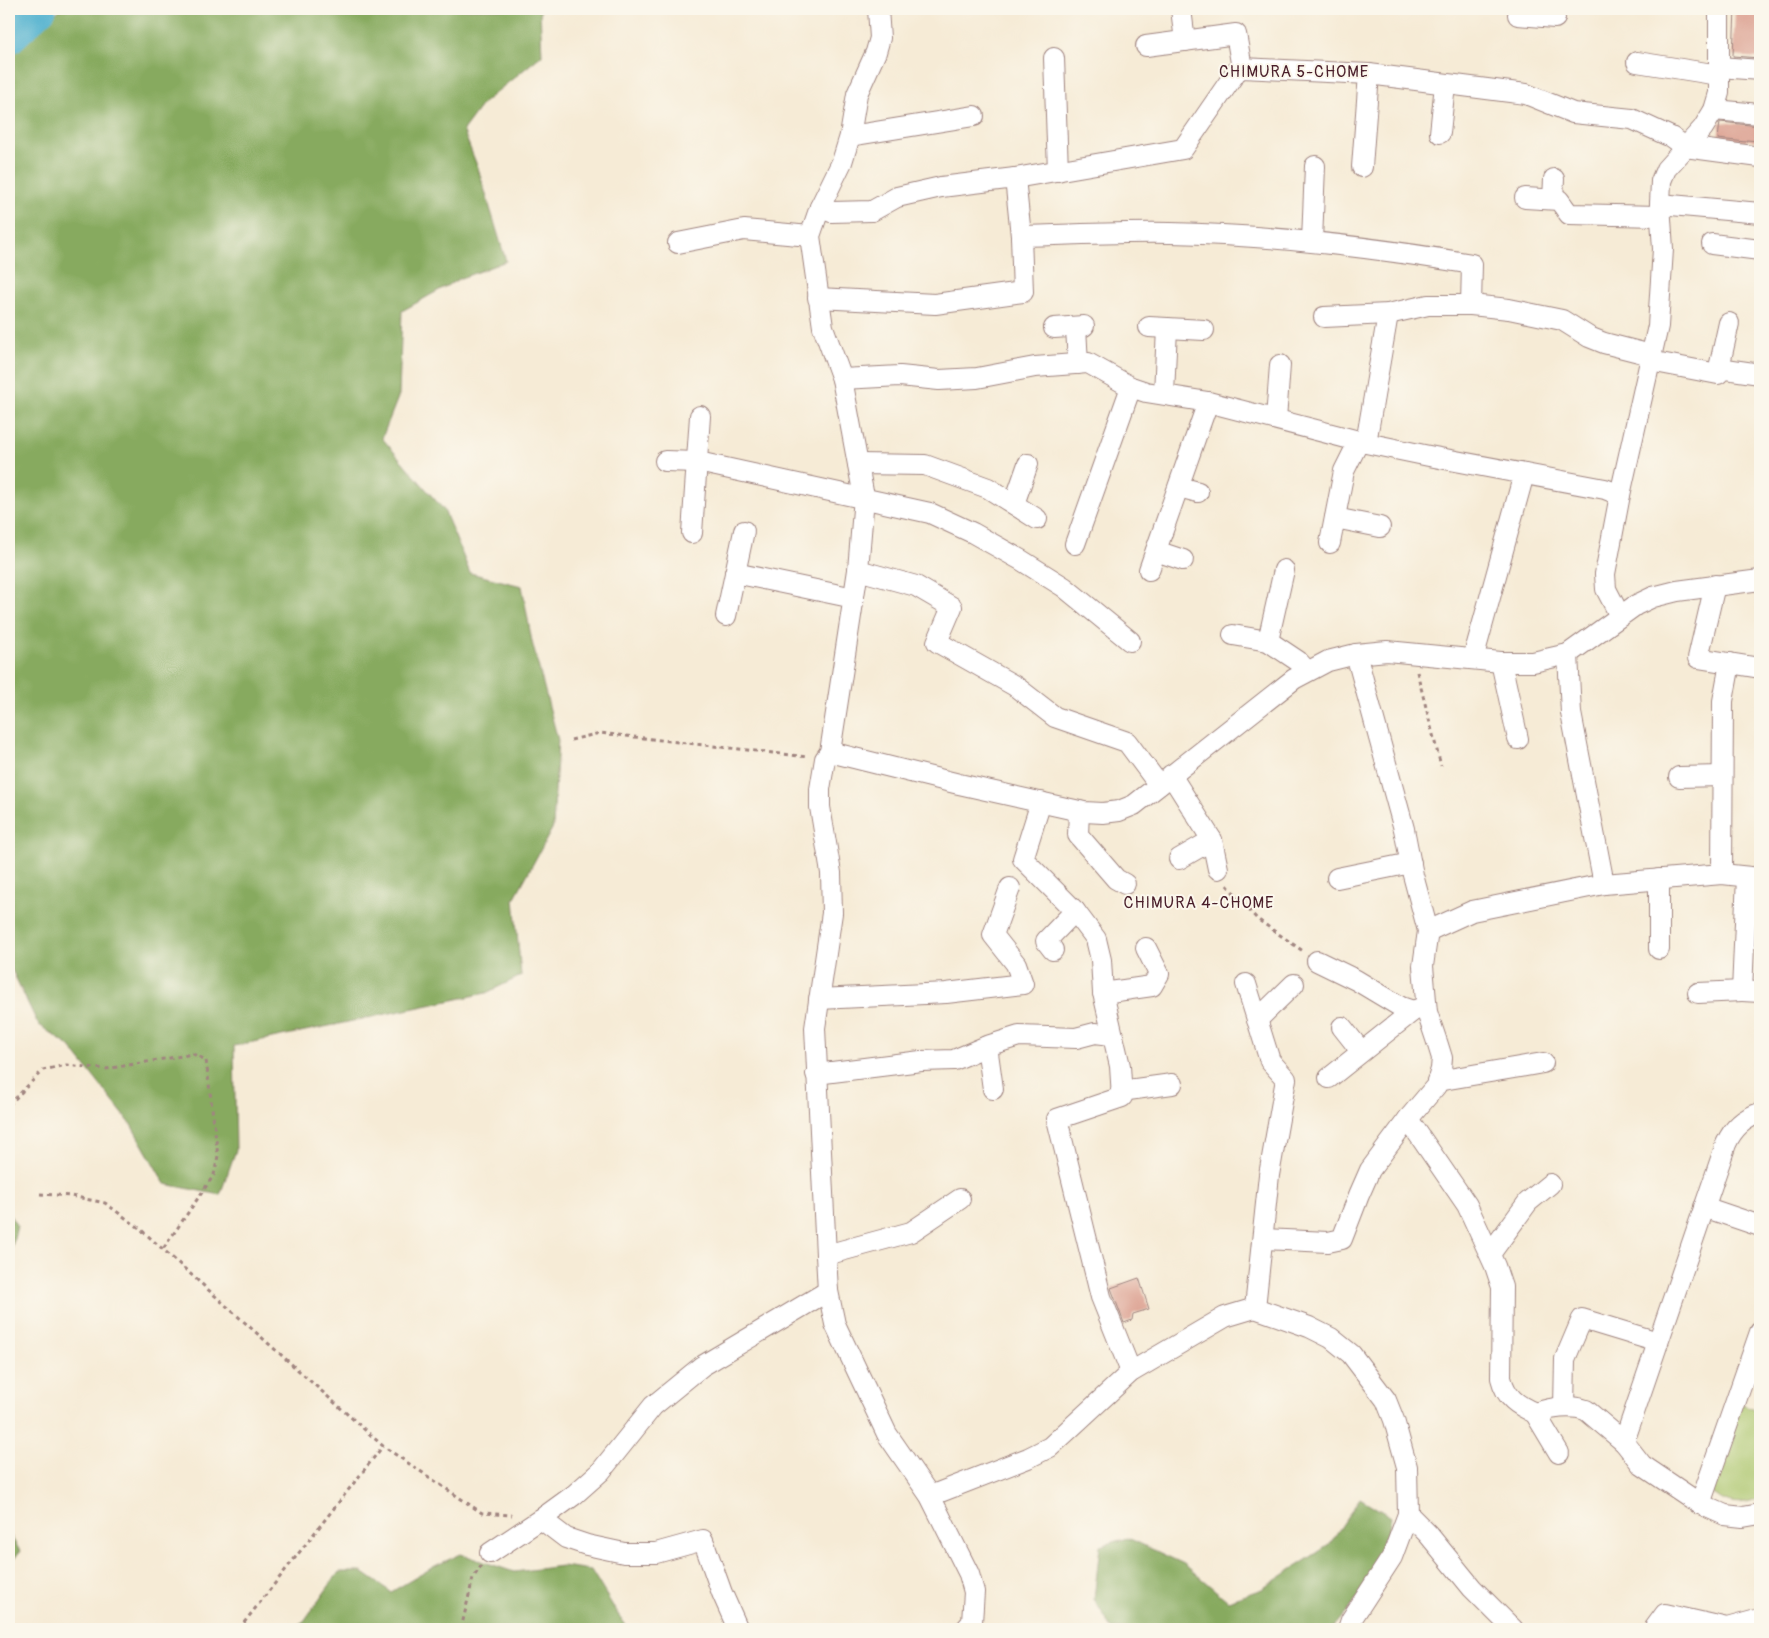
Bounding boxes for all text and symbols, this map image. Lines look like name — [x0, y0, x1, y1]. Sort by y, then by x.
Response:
district label: CHIMURA 5-CHOME — [1219, 62, 1369, 82]
district label: CHIMURA 4-CHOME — [1124, 893, 1274, 913]

